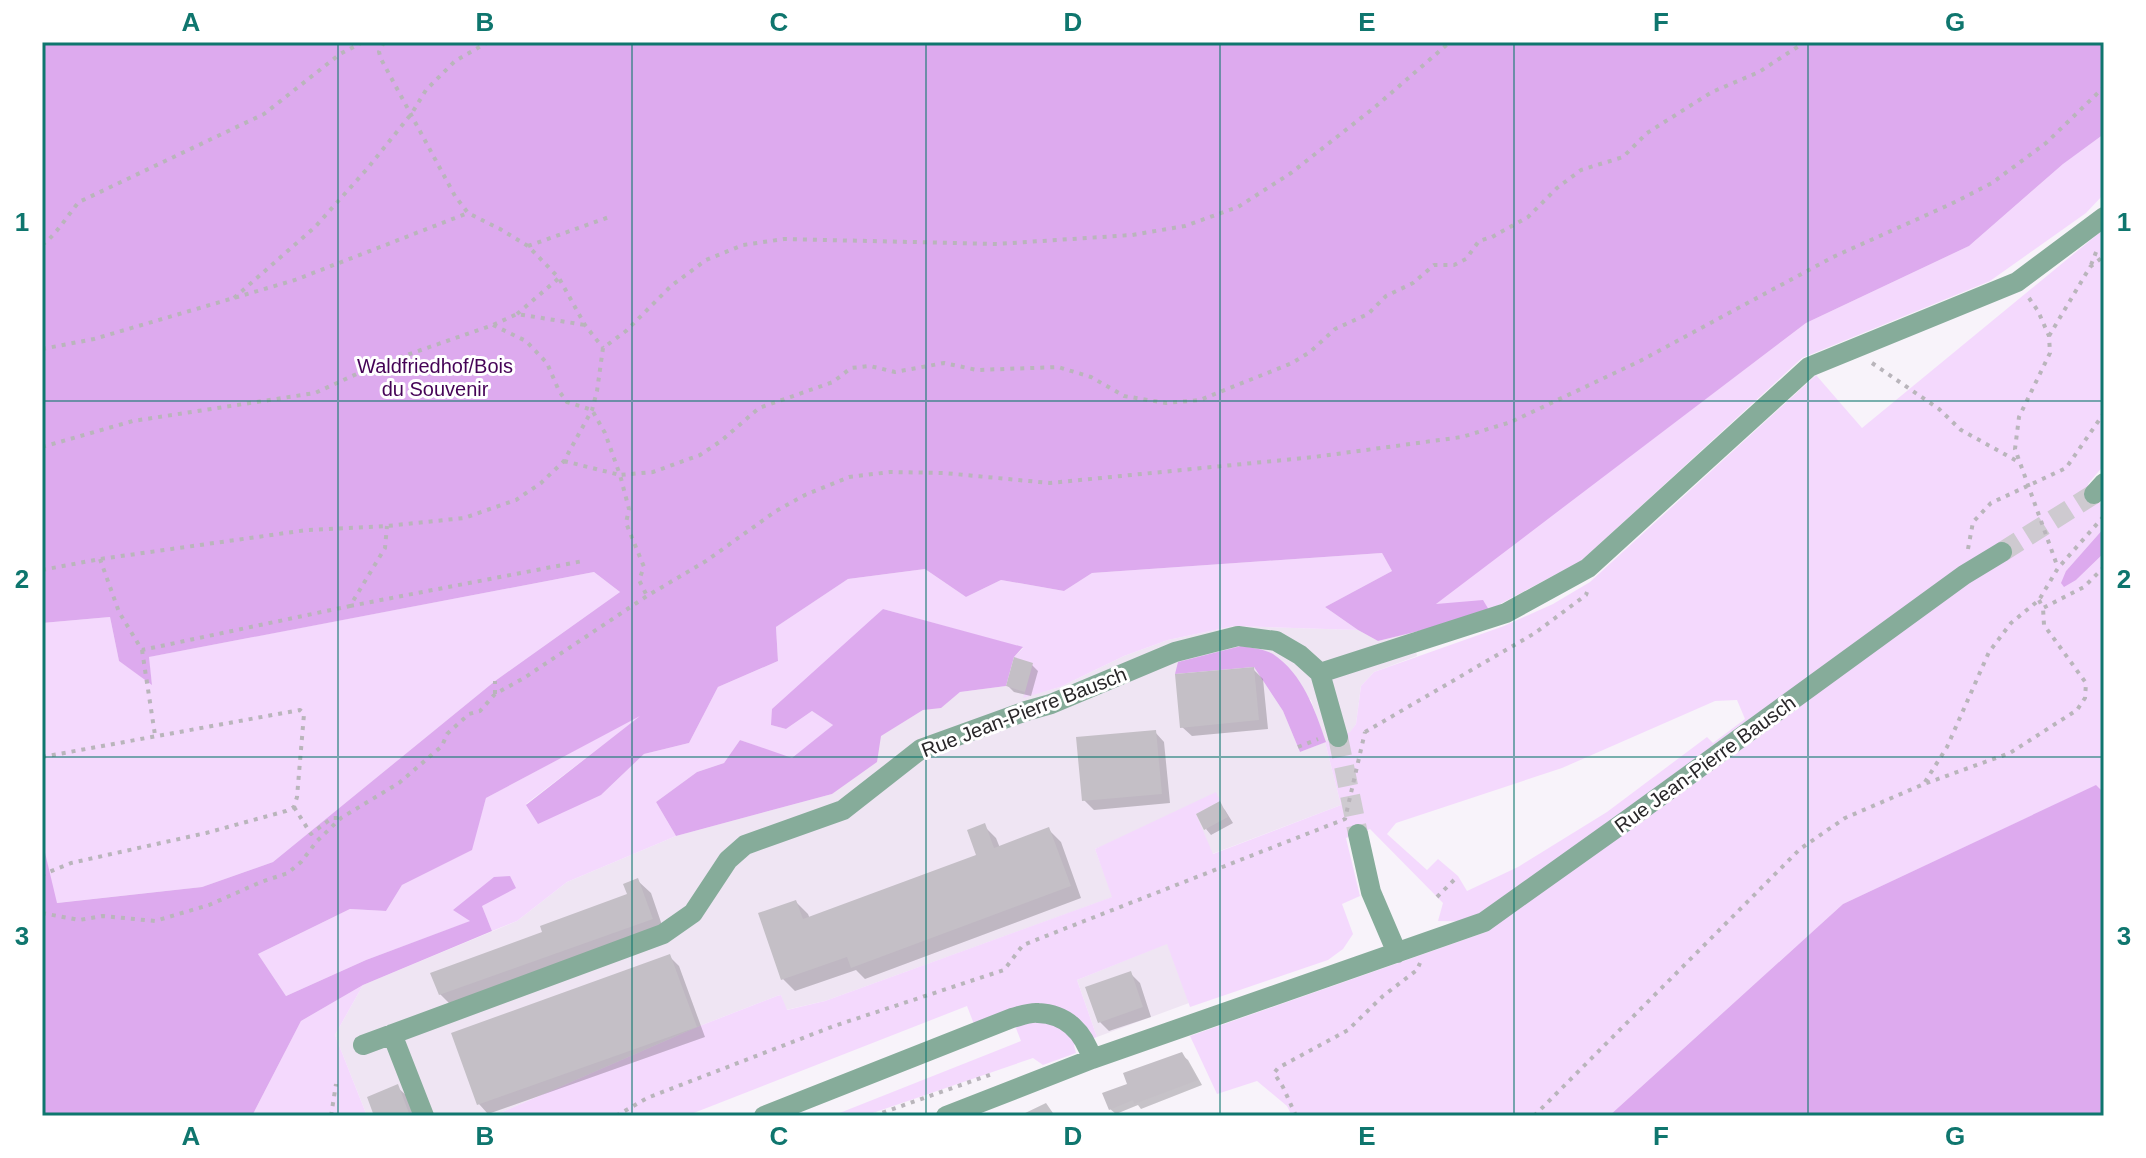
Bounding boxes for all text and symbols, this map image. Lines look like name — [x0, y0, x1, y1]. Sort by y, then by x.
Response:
text: A — [182, 7, 201, 37]
text: B — [476, 7, 494, 37]
text: C — [770, 7, 789, 37]
text: D — [1064, 7, 1082, 37]
text: E — [1358, 7, 1376, 37]
text: F — [1653, 7, 1669, 37]
text: G — [1945, 7, 1965, 37]
text: 1 — [15, 207, 29, 237]
text: 1 — [2117, 207, 2131, 237]
park label: Waldfriedhof/Bois du Souvenir — [357, 355, 513, 400]
text: 2 — [15, 564, 29, 594]
text: 2 — [2117, 564, 2131, 594]
street label: Rue Jean-Pierre Bausch — [918, 663, 1130, 761]
street label: Rue Jean-Pierre Bausch — [1610, 691, 1800, 837]
text: 3 — [15, 921, 29, 951]
text: 3 — [2117, 921, 2131, 951]
text: A — [182, 1121, 201, 1151]
text: B — [476, 1121, 494, 1151]
text: C — [770, 1121, 789, 1151]
text: D — [1064, 1121, 1082, 1151]
text: E — [1358, 1121, 1376, 1151]
text: F — [1653, 1121, 1669, 1151]
text: G — [1945, 1121, 1965, 1151]

